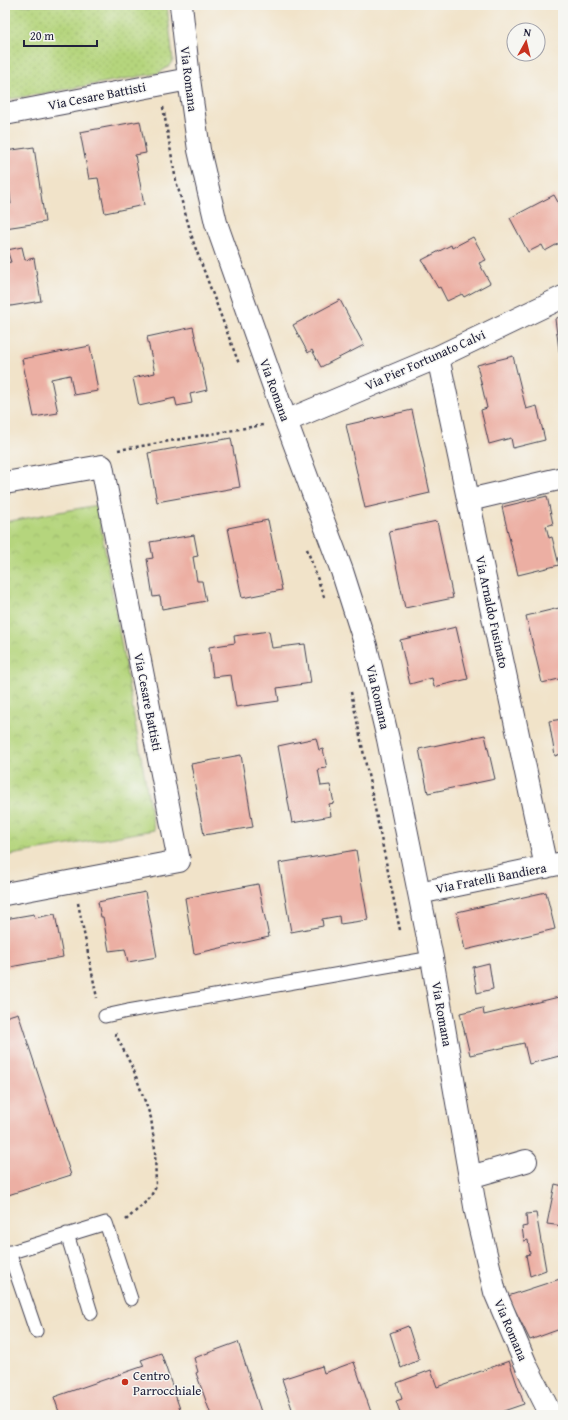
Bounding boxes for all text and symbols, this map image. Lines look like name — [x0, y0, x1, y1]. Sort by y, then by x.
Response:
scale bar — [24, 22, 97, 48]
north arrow — [506, 22, 546, 62]
text: N — [523, 24, 533, 41]
text: 20 m — [30, 27, 54, 44]
street label: Via Romana — [176, 45, 203, 114]
street label: Via Cesare Battisti — [46, 77, 148, 115]
street label: Via Pier Fortunato Calvi — [362, 325, 489, 395]
street label: Via Romana — [255, 356, 295, 425]
street label: Via Arnaldo Fusinato — [471, 554, 513, 670]
street label: Via Cesare Battisti — [129, 651, 167, 753]
street label: Via Romana — [361, 663, 395, 732]
street label: Via Fratelli Bandiera — [434, 858, 549, 898]
street label: Via Romana — [427, 980, 457, 1049]
street label: Via Romana — [489, 1296, 533, 1365]
place label: Centro Parrocchiale — [133, 1366, 201, 1400]
marker: Centro Parrocchiale — [120, 1377, 130, 1387]

